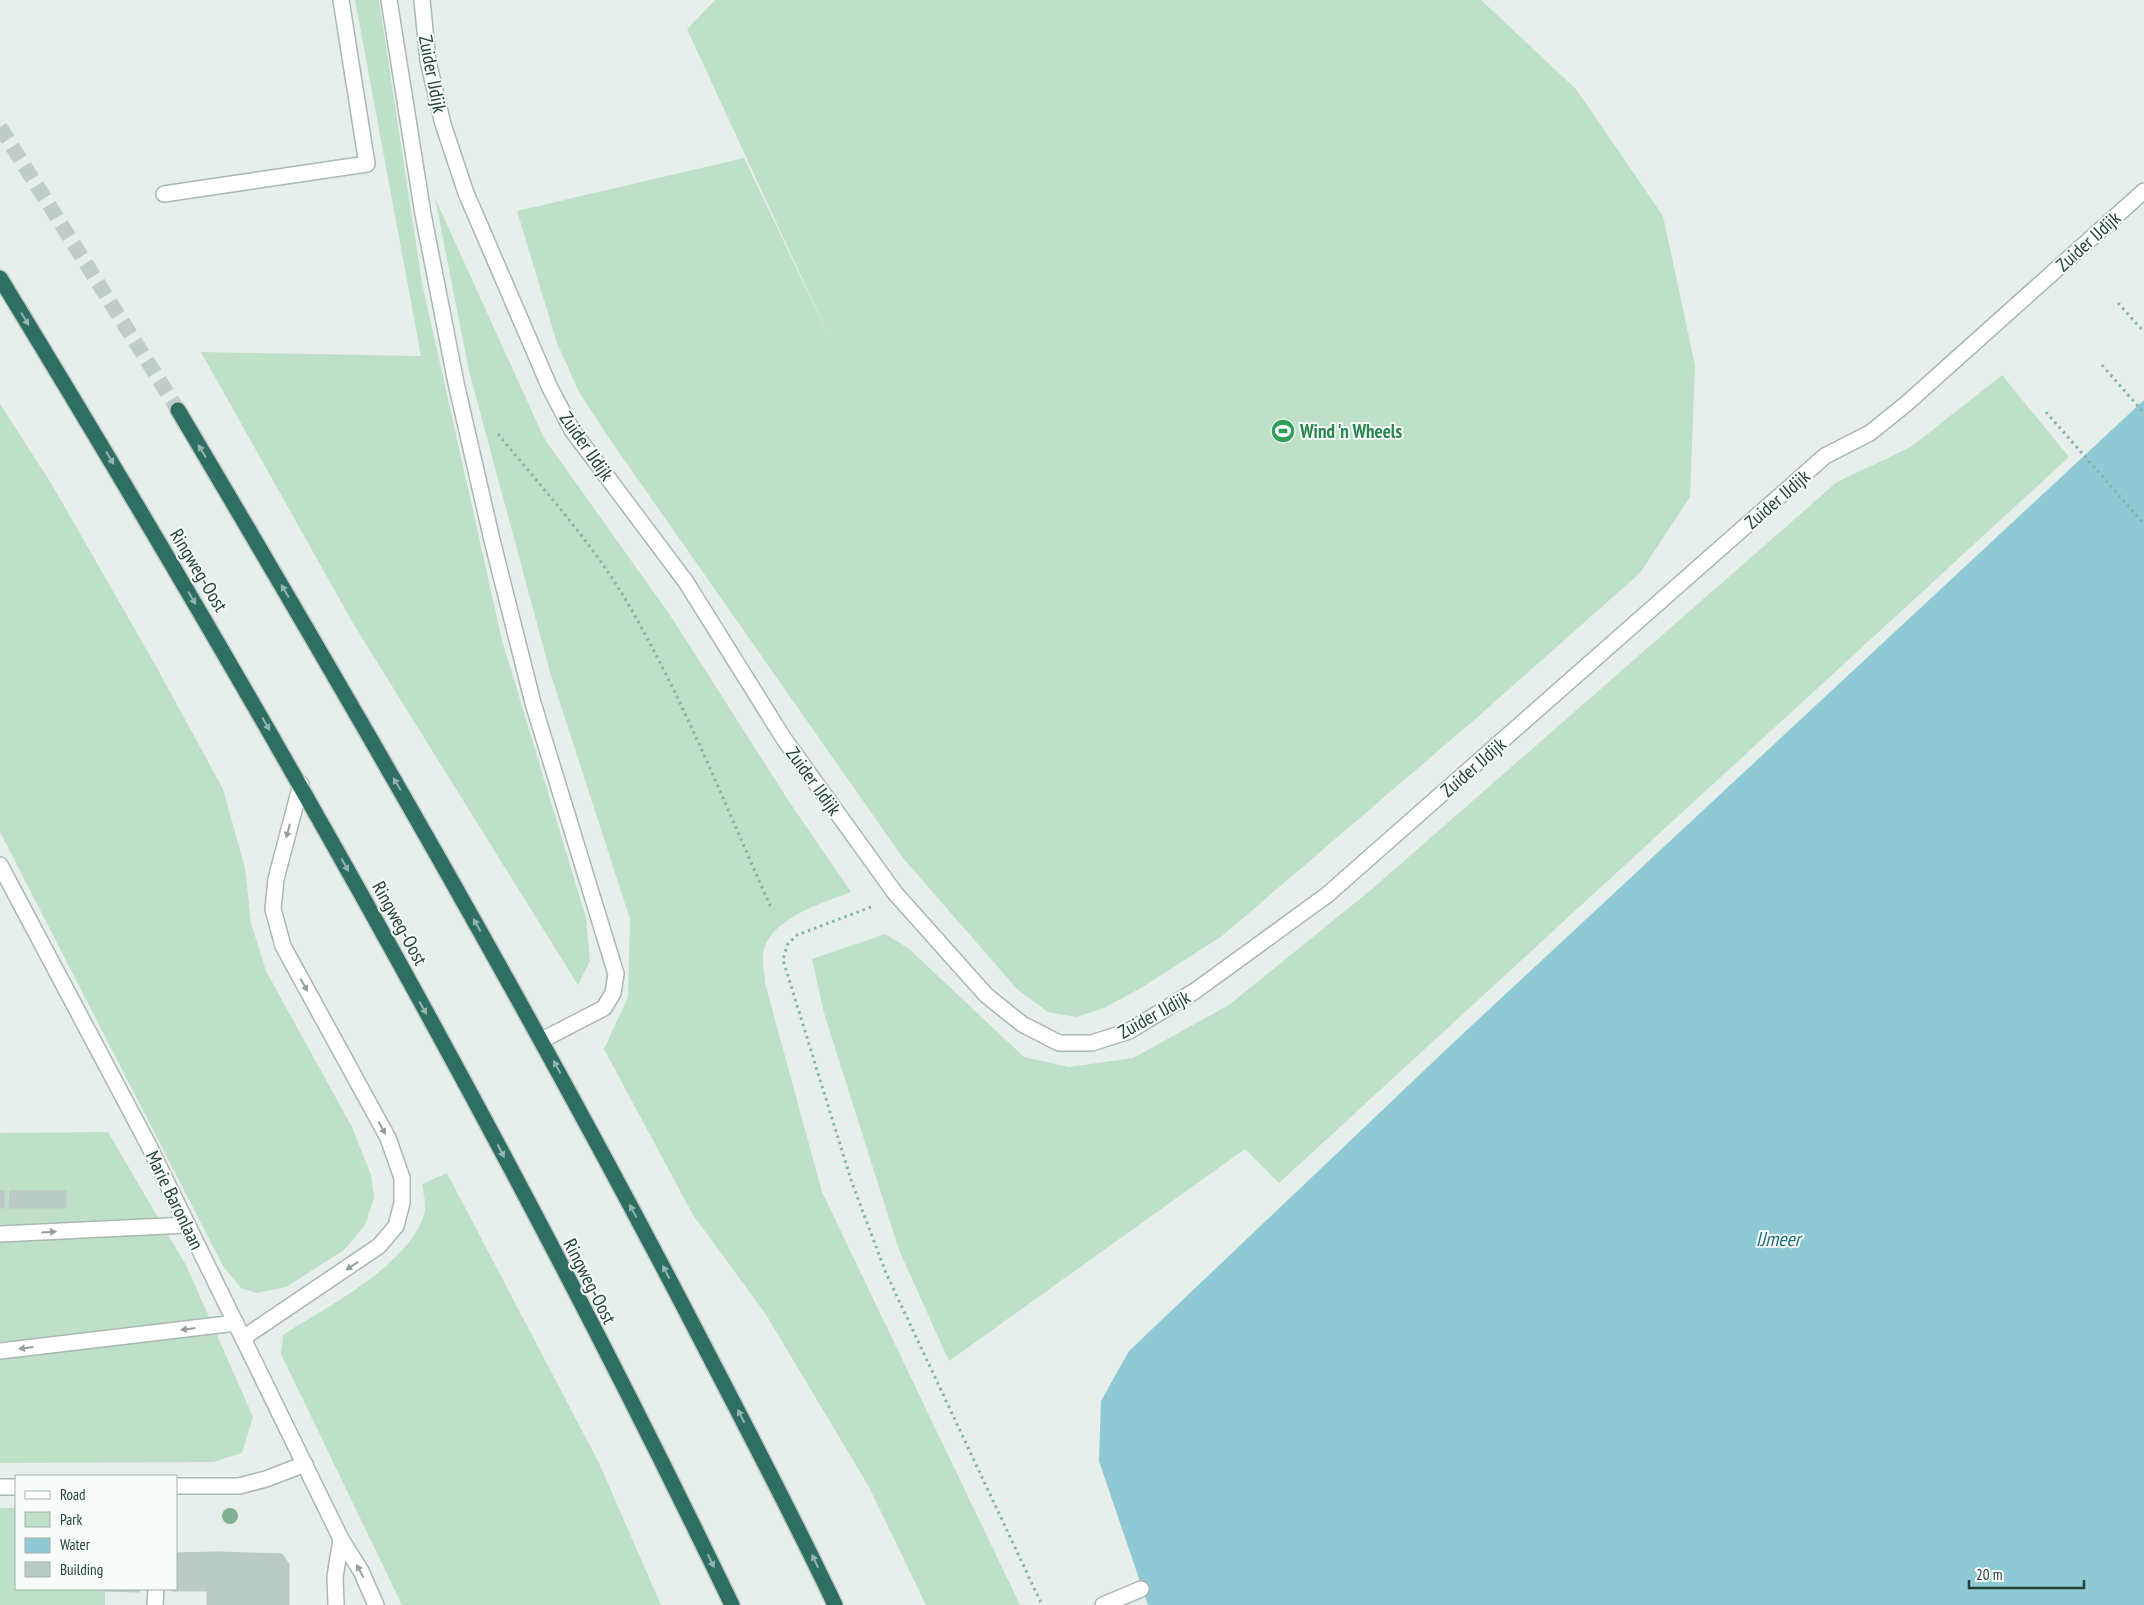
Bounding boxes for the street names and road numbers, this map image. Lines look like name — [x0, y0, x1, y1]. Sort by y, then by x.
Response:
street label: Zuider IJdijk — [414, 33, 452, 115]
street label: Zuider IJdijk — [2051, 205, 2126, 276]
street label: Zuider IJdijk — [555, 407, 620, 486]
street label: Zuider IJdijk — [1739, 464, 1815, 534]
street label: Ringweg-Oost — [165, 524, 234, 617]
street label: Zuider IJdijk — [1435, 732, 1511, 802]
street label: Zuider IJdijk — [781, 742, 847, 820]
street label: Ringweg-Oost — [367, 877, 433, 970]
street label: Zuider IJdijk — [1114, 984, 1195, 1044]
street label: Marie Baronlaan — [141, 1147, 209, 1253]
street label: Ringweg-Oost — [558, 1234, 622, 1328]

